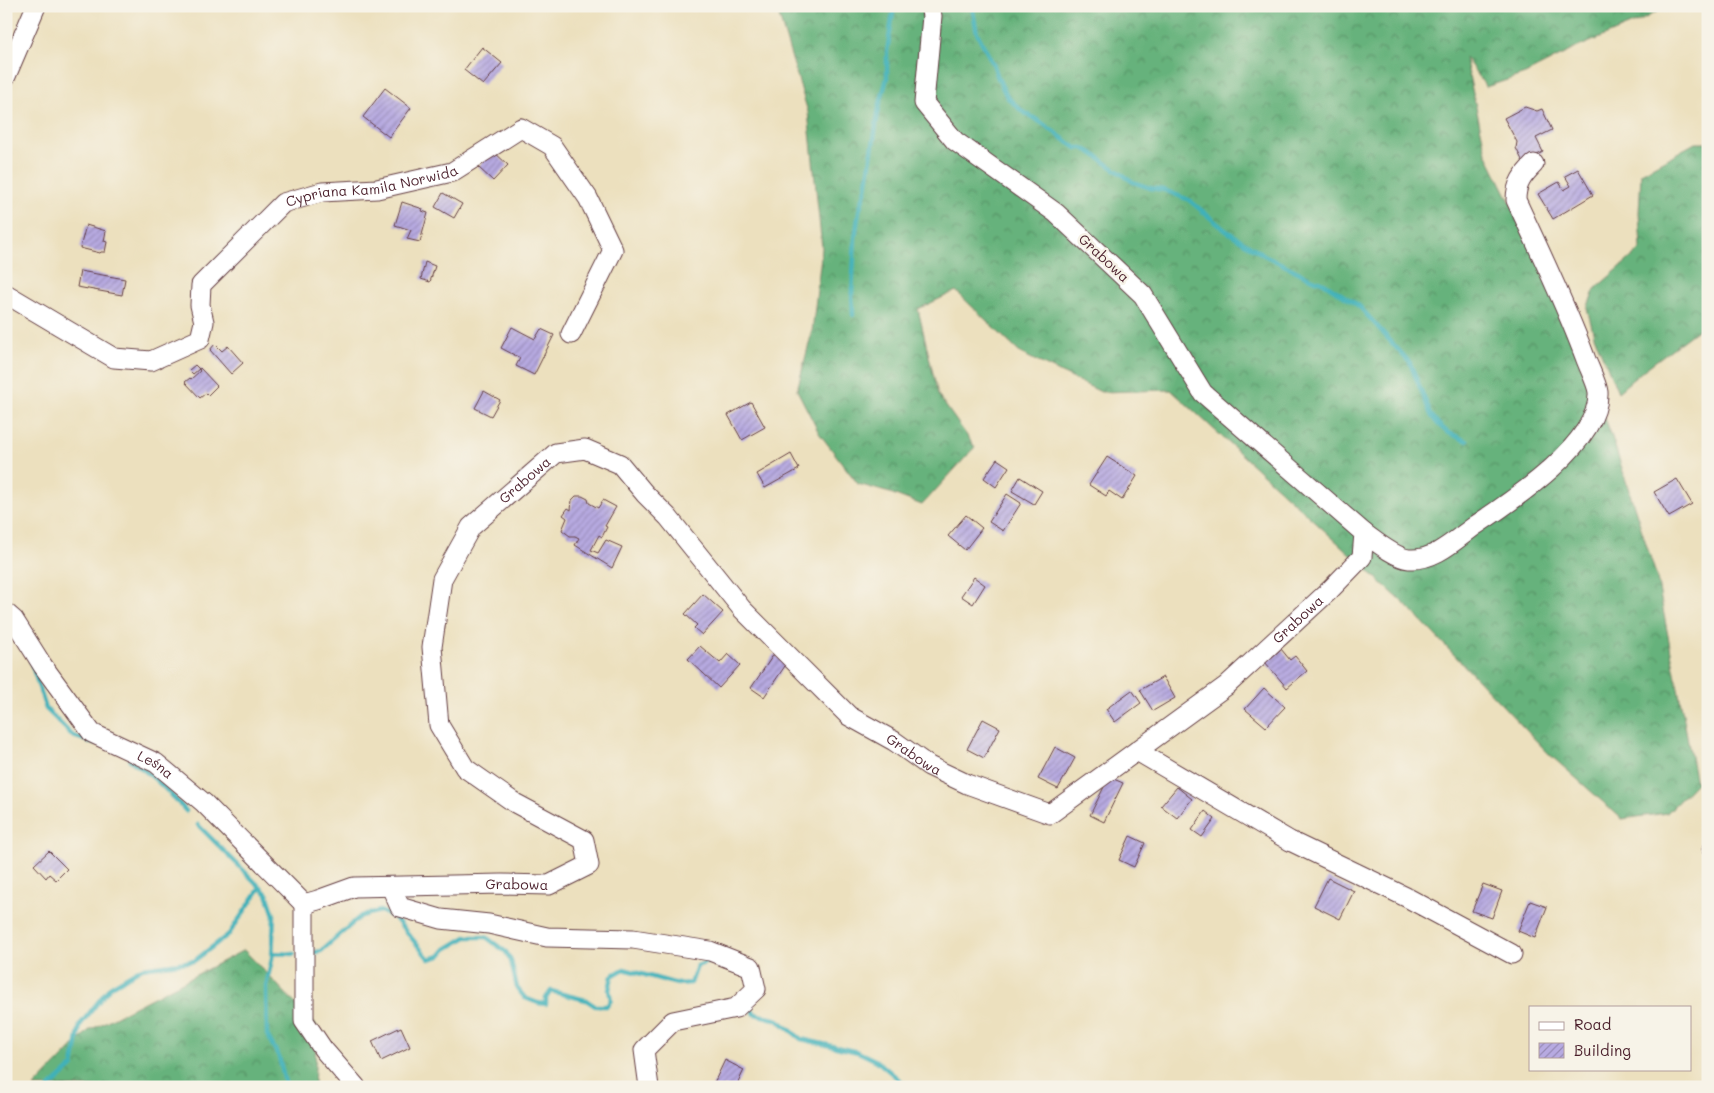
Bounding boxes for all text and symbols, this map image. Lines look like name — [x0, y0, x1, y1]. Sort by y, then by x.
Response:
street label: Cypriana Kamila Norwida — [283, 161, 462, 211]
street label: Grabowa — [1075, 229, 1134, 286]
street label: Grabowa — [495, 452, 555, 508]
street label: Grabowa — [1268, 591, 1327, 648]
street label: Grabowa — [883, 729, 945, 779]
street label: Leśna — [135, 746, 178, 783]
street label: Grabowa — [485, 874, 549, 894]
legend — [1529, 1006, 1692, 1070]
text: Road — [1574, 1014, 1611, 1034]
text: Building — [1574, 1040, 1631, 1060]

